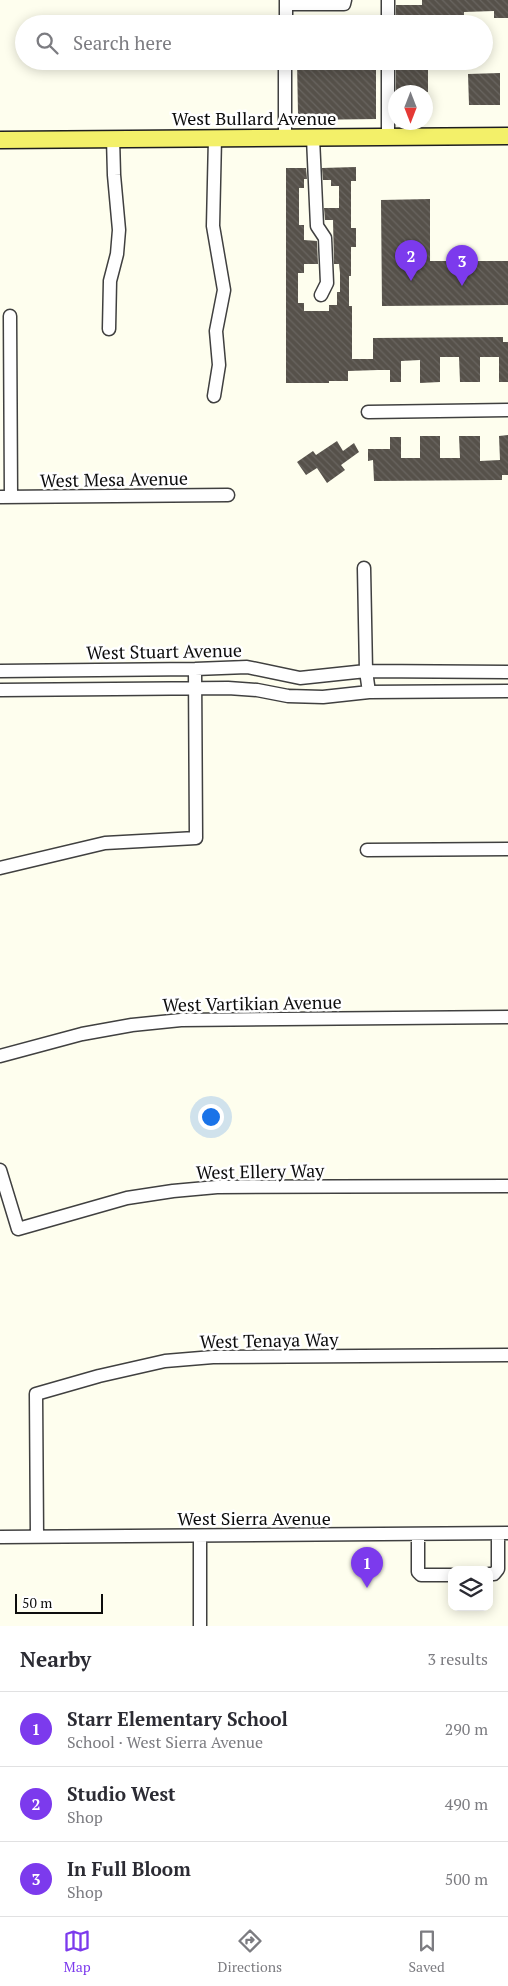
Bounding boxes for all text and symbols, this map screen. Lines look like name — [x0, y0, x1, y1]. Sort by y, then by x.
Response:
search box — [15, 15, 493, 70]
icon: search — [33, 29, 61, 57]
text: Search here — [73, 30, 172, 55]
north arrow — [388, 85, 433, 130]
street label: West Bullard Avenue — [172, 106, 336, 130]
pin: 2 — [395, 240, 427, 281]
pin: 3 — [446, 245, 478, 286]
street label: West Mesa Avenue — [40, 466, 188, 492]
street label: West Stuart Avenue — [86, 638, 242, 664]
street label: West Vartikian Avenue — [162, 989, 342, 1017]
your location — [198, 1104, 224, 1130]
street label: West Ellery Way — [196, 1158, 325, 1184]
street label: West Tenaya Way — [199, 1327, 339, 1353]
street label: West Sierra Avenue — [177, 1506, 331, 1530]
pin: 1 — [351, 1547, 383, 1588]
map controls — [448, 1566, 493, 1611]
button: layers — [448, 1566, 493, 1611]
scale bar — [15, 1591, 102, 1614]
text: 50 m — [22, 1593, 52, 1612]
text: Nearby — [20, 1645, 91, 1673]
text: 3 results — [428, 1648, 488, 1670]
text: Starr Elementary School — [67, 1706, 288, 1731]
text: 1 — [31, 1718, 41, 1740]
text: 290 m — [445, 1718, 488, 1740]
text: School · West Sierra Avenue — [67, 1731, 263, 1753]
text: Studio West — [67, 1781, 176, 1806]
text: 2 — [31, 1793, 41, 1815]
text: 490 m — [445, 1793, 488, 1815]
text: Shop — [67, 1806, 103, 1828]
text: In Full Bloom — [67, 1856, 191, 1881]
text: 3 — [31, 1868, 41, 1890]
text: 500 m — [445, 1868, 488, 1890]
text: Shop — [67, 1881, 103, 1903]
tab: Map — [63, 1927, 91, 1976]
tab: Directions — [218, 1927, 282, 1976]
tab: Saved — [409, 1927, 445, 1976]

